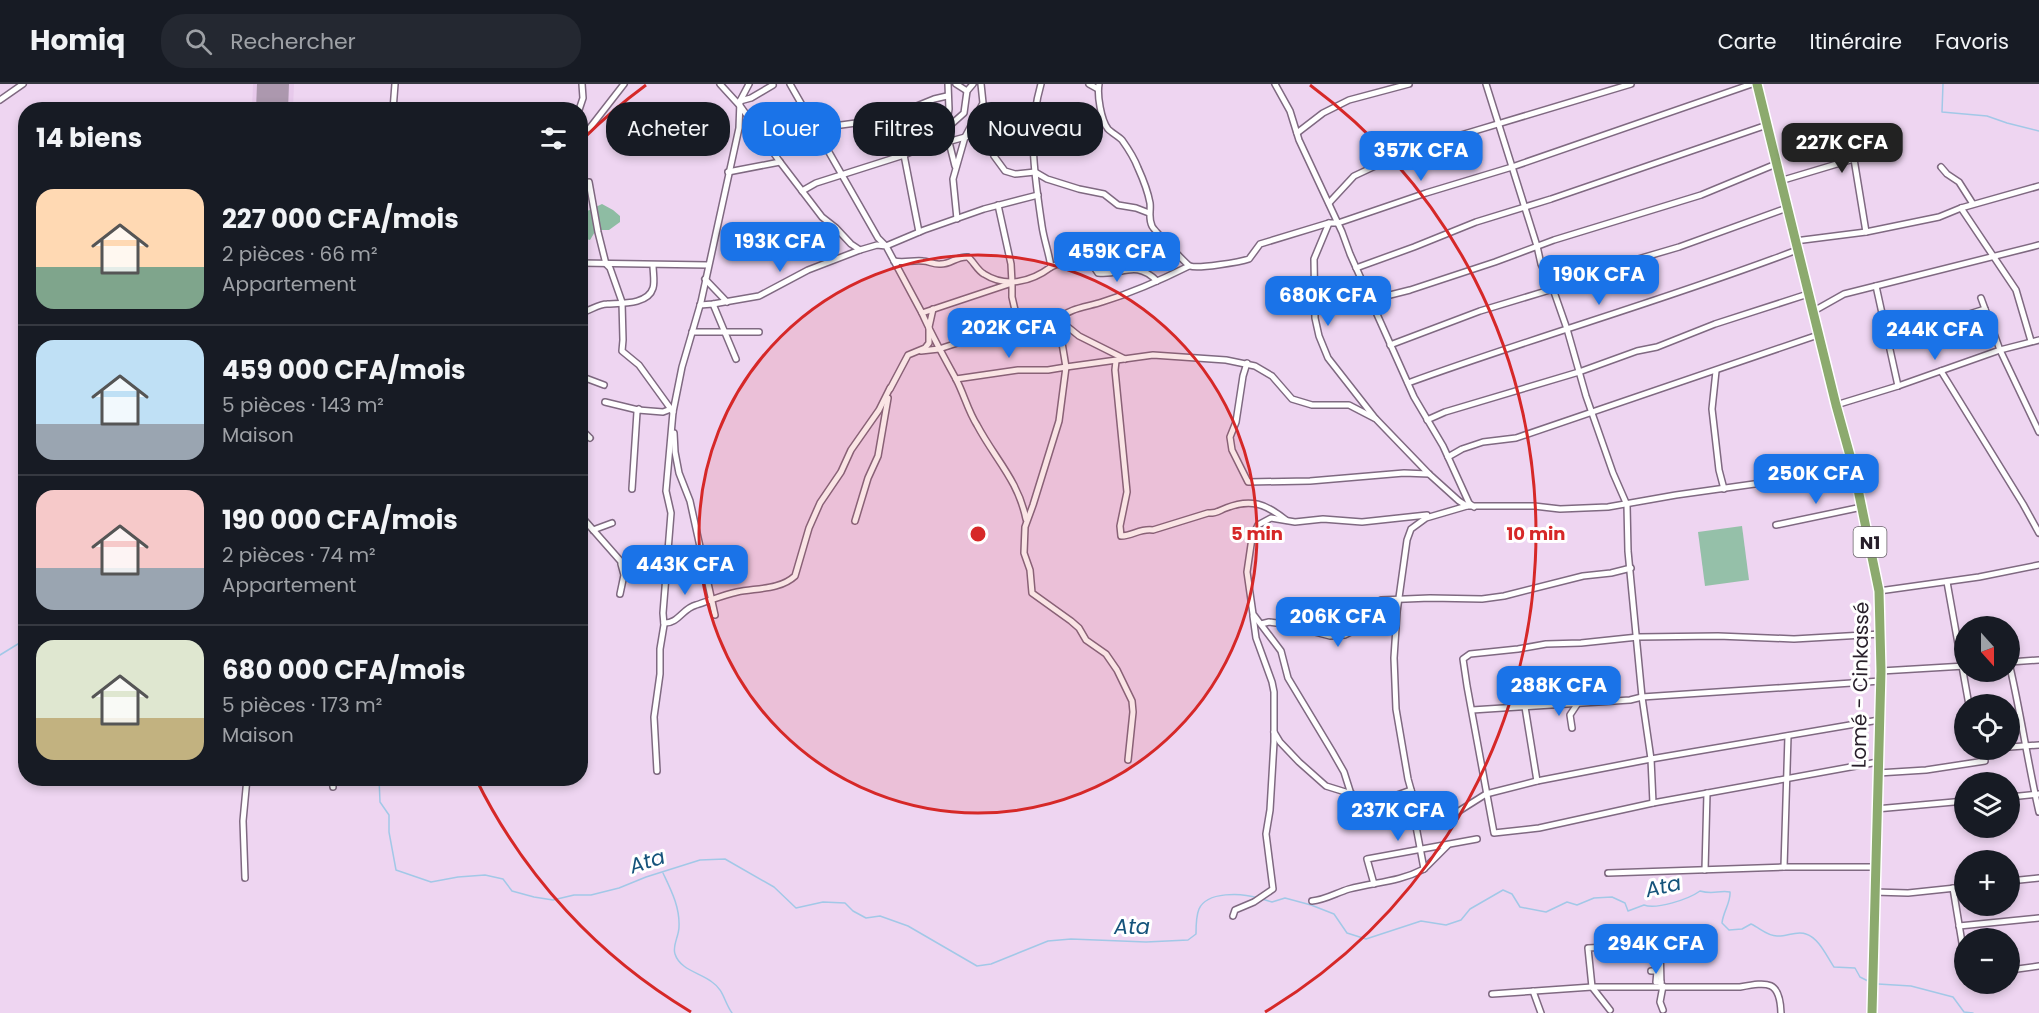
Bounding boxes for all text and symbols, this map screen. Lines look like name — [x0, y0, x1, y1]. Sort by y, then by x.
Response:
search box — [161, 14, 581, 68]
text: Homiq — [30, 21, 125, 60]
icon: search — [182, 25, 215, 58]
text: Rechercher — [230, 26, 356, 57]
text: Carte — [1718, 27, 1777, 56]
text: Itinéraire — [1810, 27, 1902, 56]
text: Favoris — [1935, 27, 2009, 56]
chip: Acheter — [606, 102, 730, 156]
chip: Louer — [742, 102, 841, 156]
chip: Filtres — [853, 102, 955, 156]
chip: Nouveau — [967, 102, 1103, 156]
text: 14 biens — [36, 120, 142, 156]
icon: filters — [537, 122, 570, 155]
pin: 227K CFA — [1780, 123, 1904, 174]
text: 227K CFA — [1796, 128, 1888, 156]
pin: 357K CFA — [1359, 131, 1483, 182]
text: 357K CFA — [1374, 136, 1468, 164]
text: 227 000 CFA/mois — [222, 201, 459, 237]
icon: home — [84, 213, 156, 285]
pin: 193K CFA — [718, 222, 842, 273]
text: 193K CFA — [734, 227, 826, 255]
pin: 459K CFA — [1055, 232, 1179, 283]
text: 459K CFA — [1068, 237, 1166, 265]
text: 2 pièces · 66 m² — [222, 240, 378, 268]
pin: 190K CFA — [1537, 255, 1661, 306]
text: 190K CFA — [1553, 260, 1645, 288]
text: Appartement — [222, 270, 356, 298]
pin: 680K CFA — [1266, 276, 1390, 327]
text: 680K CFA — [1279, 281, 1377, 309]
pin: 202K CFA — [947, 308, 1071, 359]
pin: 244K CFA — [1873, 310, 1997, 361]
text: 202K CFA — [962, 313, 1056, 341]
text: 244K CFA — [1886, 315, 1984, 343]
text: 459 000 CFA/mois — [222, 352, 466, 388]
icon: home — [84, 364, 156, 436]
text: 5 pièces · 143 m² — [222, 391, 384, 419]
text: Maison — [222, 421, 294, 449]
pin: 250K CFA — [1754, 454, 1878, 505]
text: 250K CFA — [1768, 459, 1864, 487]
text: 190 000 CFA/mois — [222, 502, 458, 538]
icon: home — [84, 514, 156, 586]
text: 5 min — [1231, 521, 1283, 546]
text: 10 min — [1507, 521, 1565, 546]
centre of rings — [968, 524, 988, 544]
road number: N1 — [1854, 527, 1886, 557]
text: 2 pièces · 74 m² — [222, 541, 376, 569]
pin: 443K CFA — [623, 545, 747, 596]
text: 443K CFA — [636, 550, 734, 578]
text: Appartement — [222, 571, 356, 599]
pin: 206K CFA — [1276, 597, 1400, 648]
text: 206K CFA — [1290, 602, 1386, 630]
street label: Lomé - Cinkassé — [1845, 602, 1875, 768]
north arrow — [1954, 616, 2020, 682]
map controls — [1954, 616, 2020, 994]
text: 680 000 CFA/mois — [222, 652, 466, 688]
icon: home — [84, 664, 156, 736]
pin: 288K CFA — [1497, 666, 1621, 717]
text: 288K CFA — [1511, 671, 1607, 699]
text: 5 pièces · 173 m² — [222, 691, 382, 719]
button: locate — [1954, 694, 2020, 760]
text: Maison — [222, 721, 294, 749]
button: layers — [1954, 772, 2020, 838]
pin: 237K CFA — [1336, 791, 1460, 842]
text: 237K CFA — [1351, 796, 1445, 824]
water label: Ata — [624, 842, 669, 881]
button: + — [1954, 850, 2020, 916]
water label: Ata — [1641, 868, 1684, 904]
water label: Ata — [1113, 912, 1150, 941]
pin: 294K CFA — [1594, 924, 1718, 975]
button: − — [1954, 928, 2020, 994]
text: 294K CFA — [1608, 929, 1704, 957]

